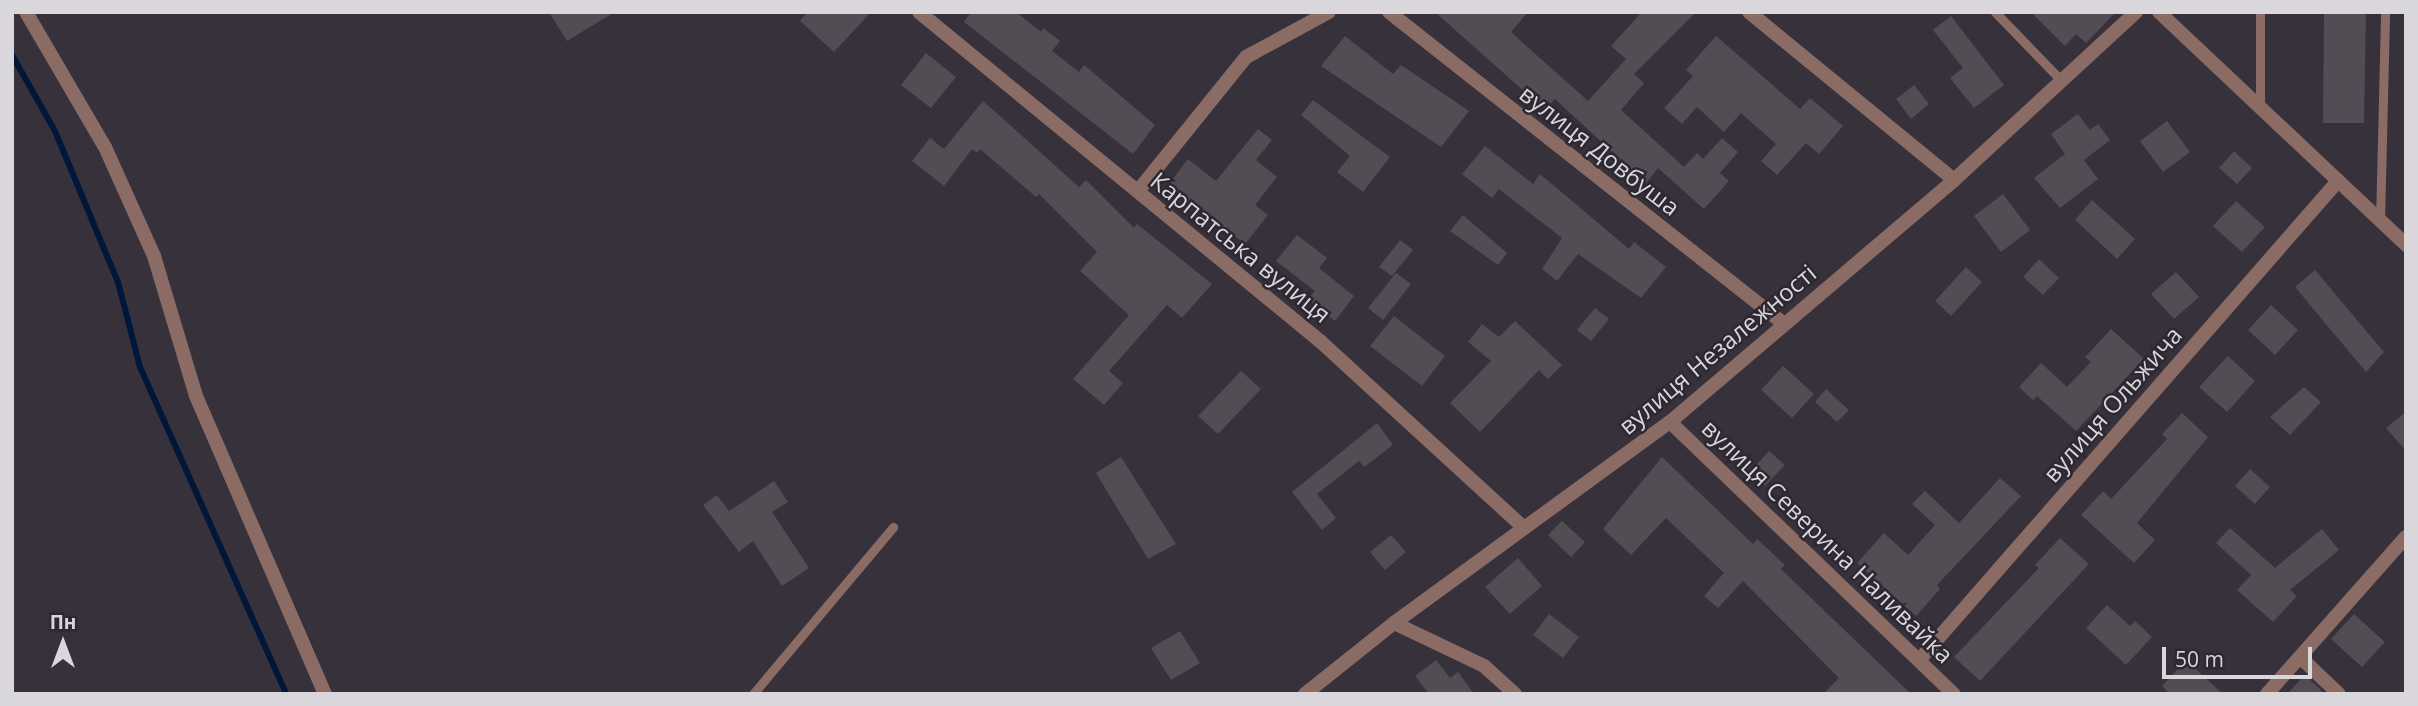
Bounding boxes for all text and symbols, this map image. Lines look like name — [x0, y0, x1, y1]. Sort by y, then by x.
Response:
street label: вулиця Довбуша — [1514, 79, 1686, 221]
street label: Карпатська вулиця — [1145, 166, 1337, 328]
street label: вулиця Незалежності — [1612, 258, 1822, 440]
street label: вулиця Ольжича — [2037, 320, 2187, 488]
street label: вулиця Северина Наливайка — [1696, 413, 1960, 669]
north arrow — [28, 608, 98, 678]
text: Пн — [50, 609, 76, 635]
scale bar — [2166, 632, 2316, 676]
text: 50 m — [2175, 645, 2224, 673]

